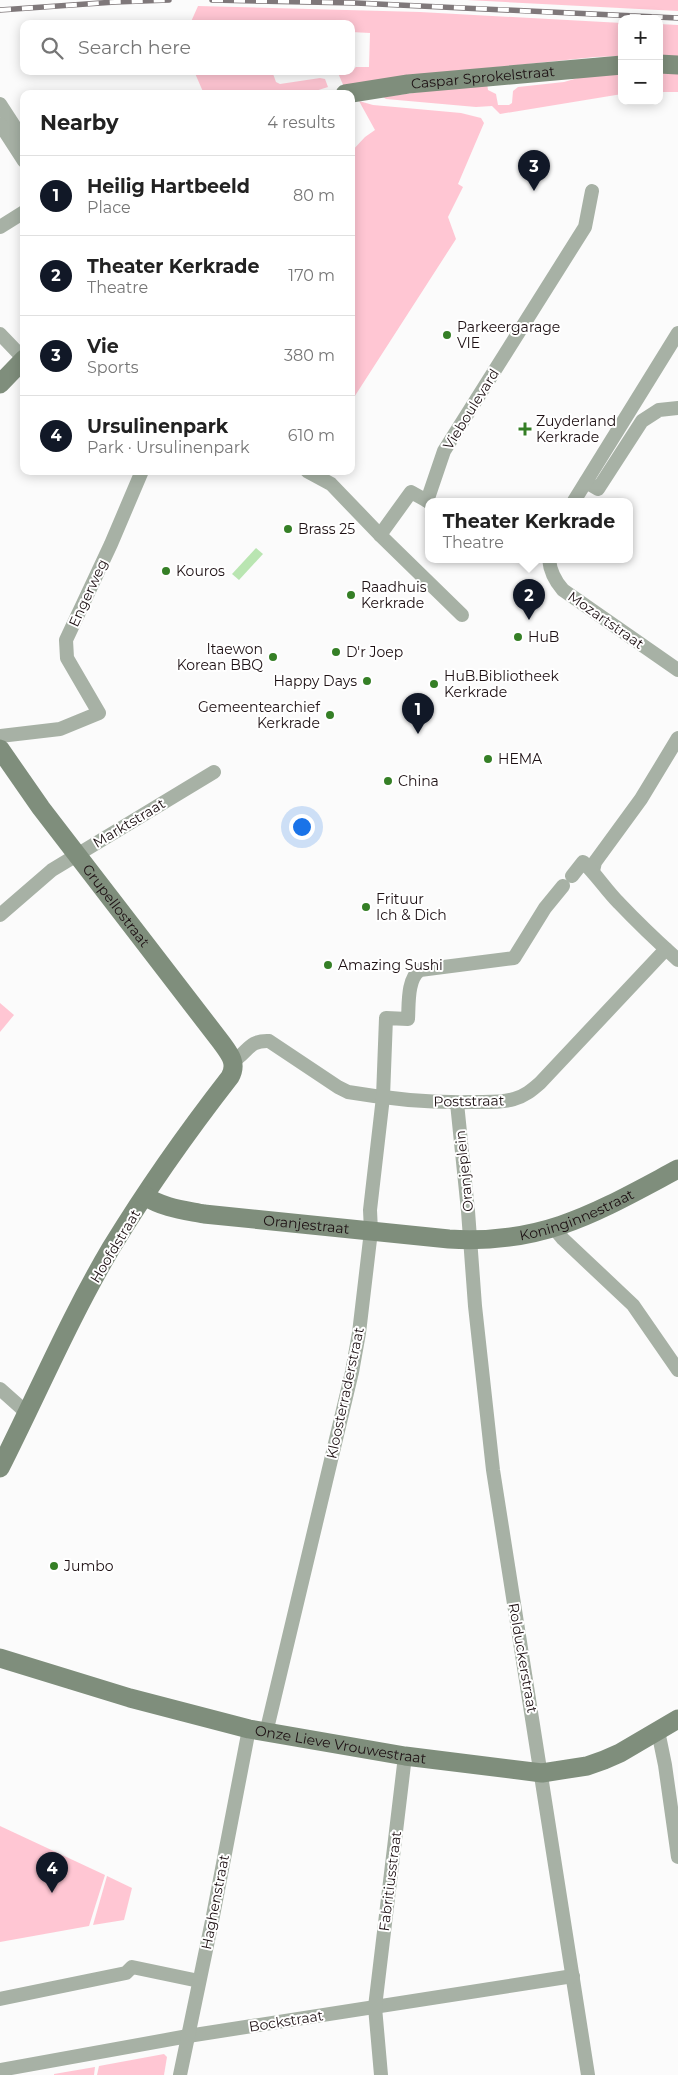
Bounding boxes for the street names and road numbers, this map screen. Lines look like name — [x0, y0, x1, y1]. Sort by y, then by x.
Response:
street label: Caspar Sprokelstraat — [410, 62, 556, 93]
street label: Vieboulevard — [439, 365, 503, 453]
street label: Engerweg — [64, 556, 112, 630]
street label: Mozartstraat — [565, 587, 648, 653]
street label: Marktstraat — [90, 794, 169, 852]
street label: Grupellostraat — [78, 861, 154, 951]
street label: Poststraat — [433, 1091, 505, 1111]
street label: Oranjeplein — [451, 1129, 477, 1213]
street label: Koninginnestraat — [518, 1185, 637, 1245]
street label: Hoofdstraat — [86, 1206, 144, 1286]
street label: Oranjestraat — [262, 1211, 351, 1238]
street label: Kloosterraderstraat — [322, 1325, 368, 1460]
street label: Rolduckerstraat — [504, 1602, 542, 1715]
street label: Onze Lieve Vrouwestraat — [254, 1721, 428, 1768]
street label: Fabritiusstraat — [375, 1830, 405, 1932]
street label: Haghenstraat — [197, 1853, 233, 1951]
street label: Bockstraat — [248, 2006, 325, 2036]

